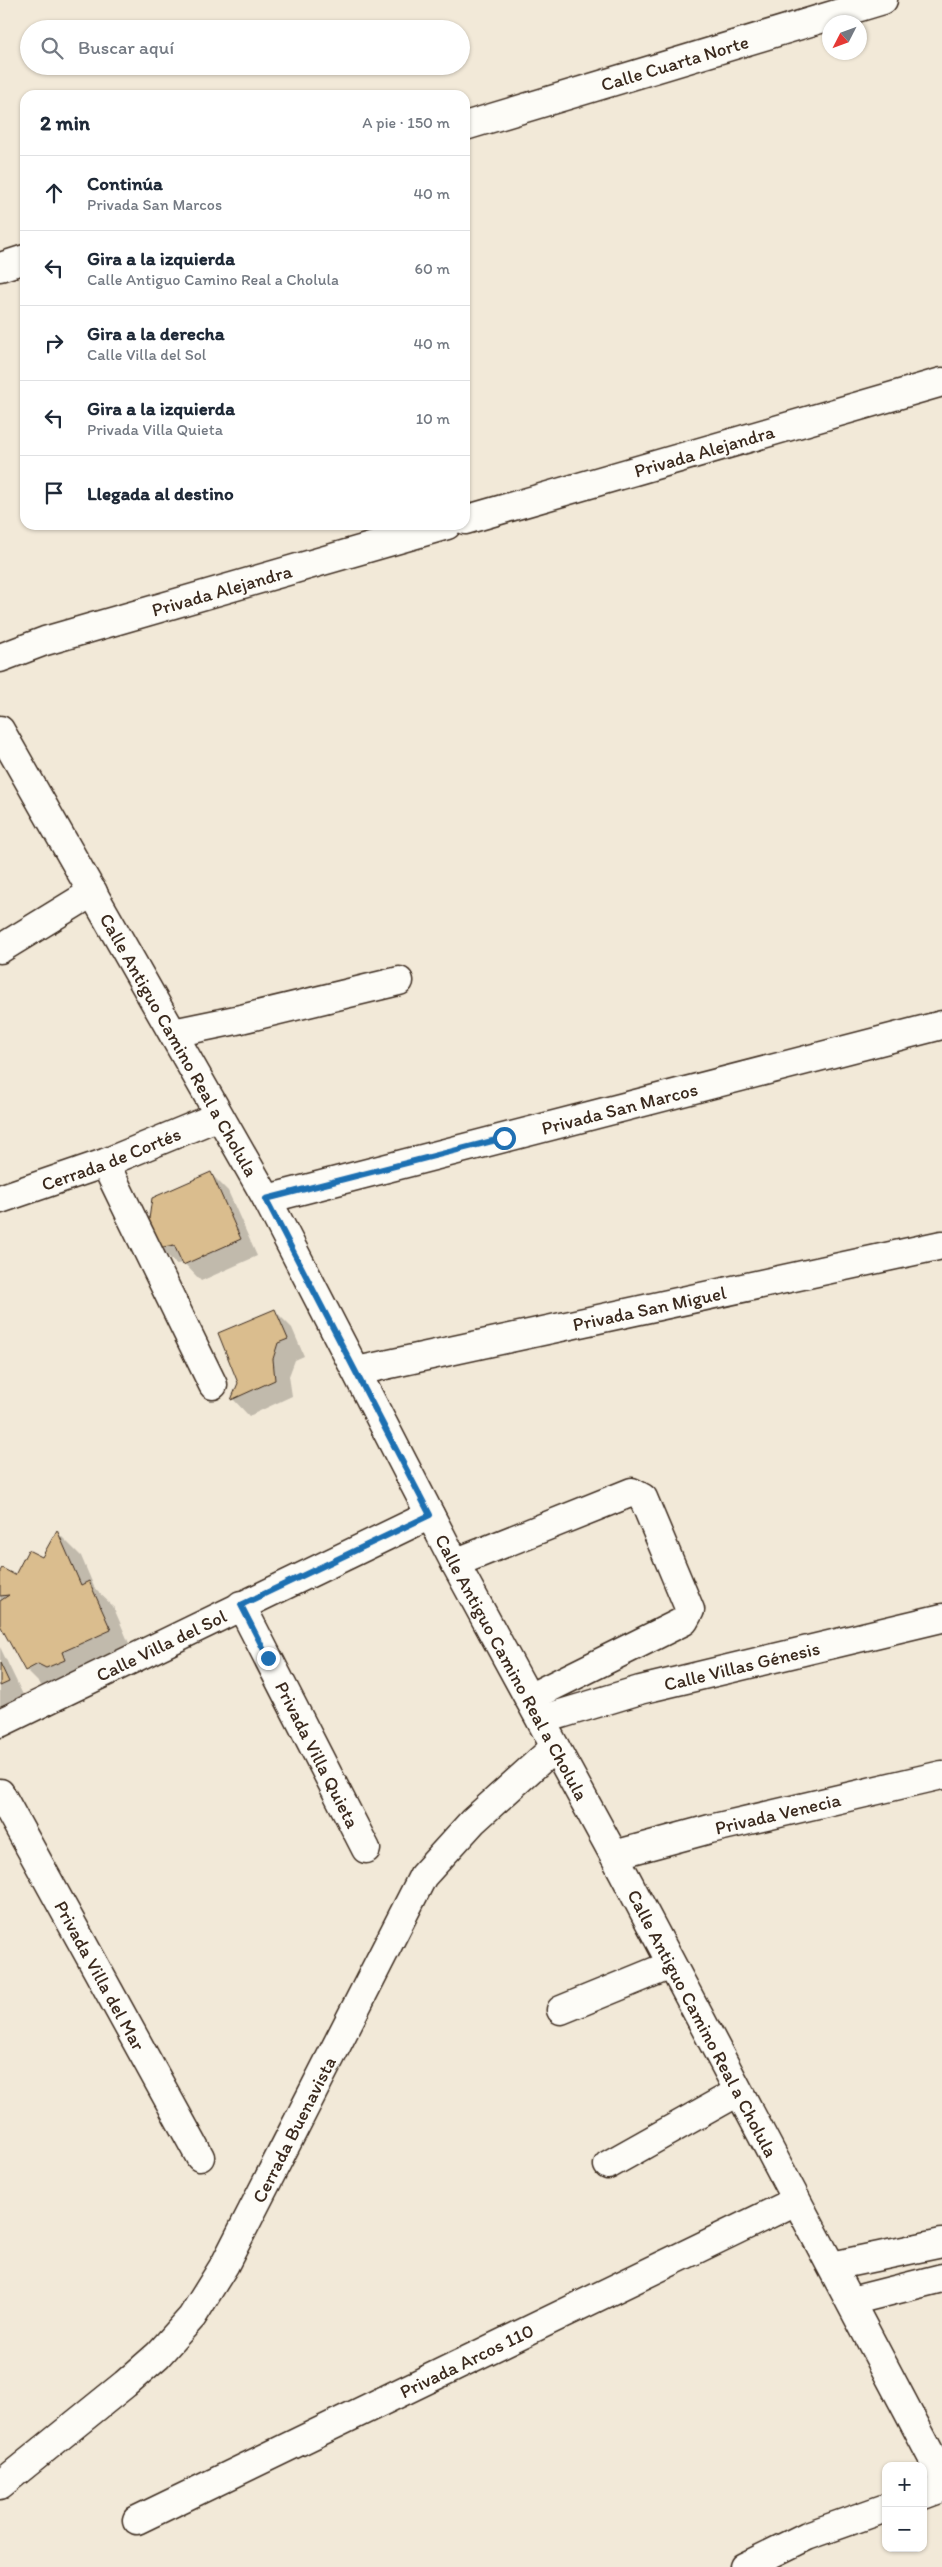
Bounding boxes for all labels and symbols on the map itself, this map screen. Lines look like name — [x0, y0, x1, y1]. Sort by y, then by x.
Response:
north arrow — [822, 15, 867, 60]
street label: Calle Cuarta Norte — [598, 30, 751, 96]
street label: Privada Alejandra — [631, 420, 777, 482]
street label: Privada Alejandra — [149, 559, 295, 622]
street label: Calle Antiguo Camino Real a Cholula — [95, 909, 263, 1181]
street label: Privada San Marcos — [539, 1077, 700, 1140]
street label: Cerrada de Cortés — [38, 1122, 184, 1196]
route start — [493, 1127, 516, 1150]
street label: Privada San Miguel — [570, 1281, 729, 1336]
street label: Calle Antiguo Camino Real a Cholula — [430, 1530, 593, 1804]
street label: Calle Villa del Sol — [93, 1604, 231, 1687]
street label: Calle Villas Génesis — [662, 1637, 822, 1696]
route end — [257, 1647, 280, 1670]
street label: Privada Villa Quieta — [270, 1678, 364, 1832]
street label: Privada Venecia — [713, 1788, 843, 1840]
street label: Calle Antiguo Camino Real a Cholula — [622, 1886, 782, 2161]
street label: Privada Villa del Mar — [49, 1897, 151, 2055]
street label: Cerrada Buenavista — [247, 2053, 341, 2207]
street label: Privada Arcos 110 — [396, 2319, 537, 2403]

